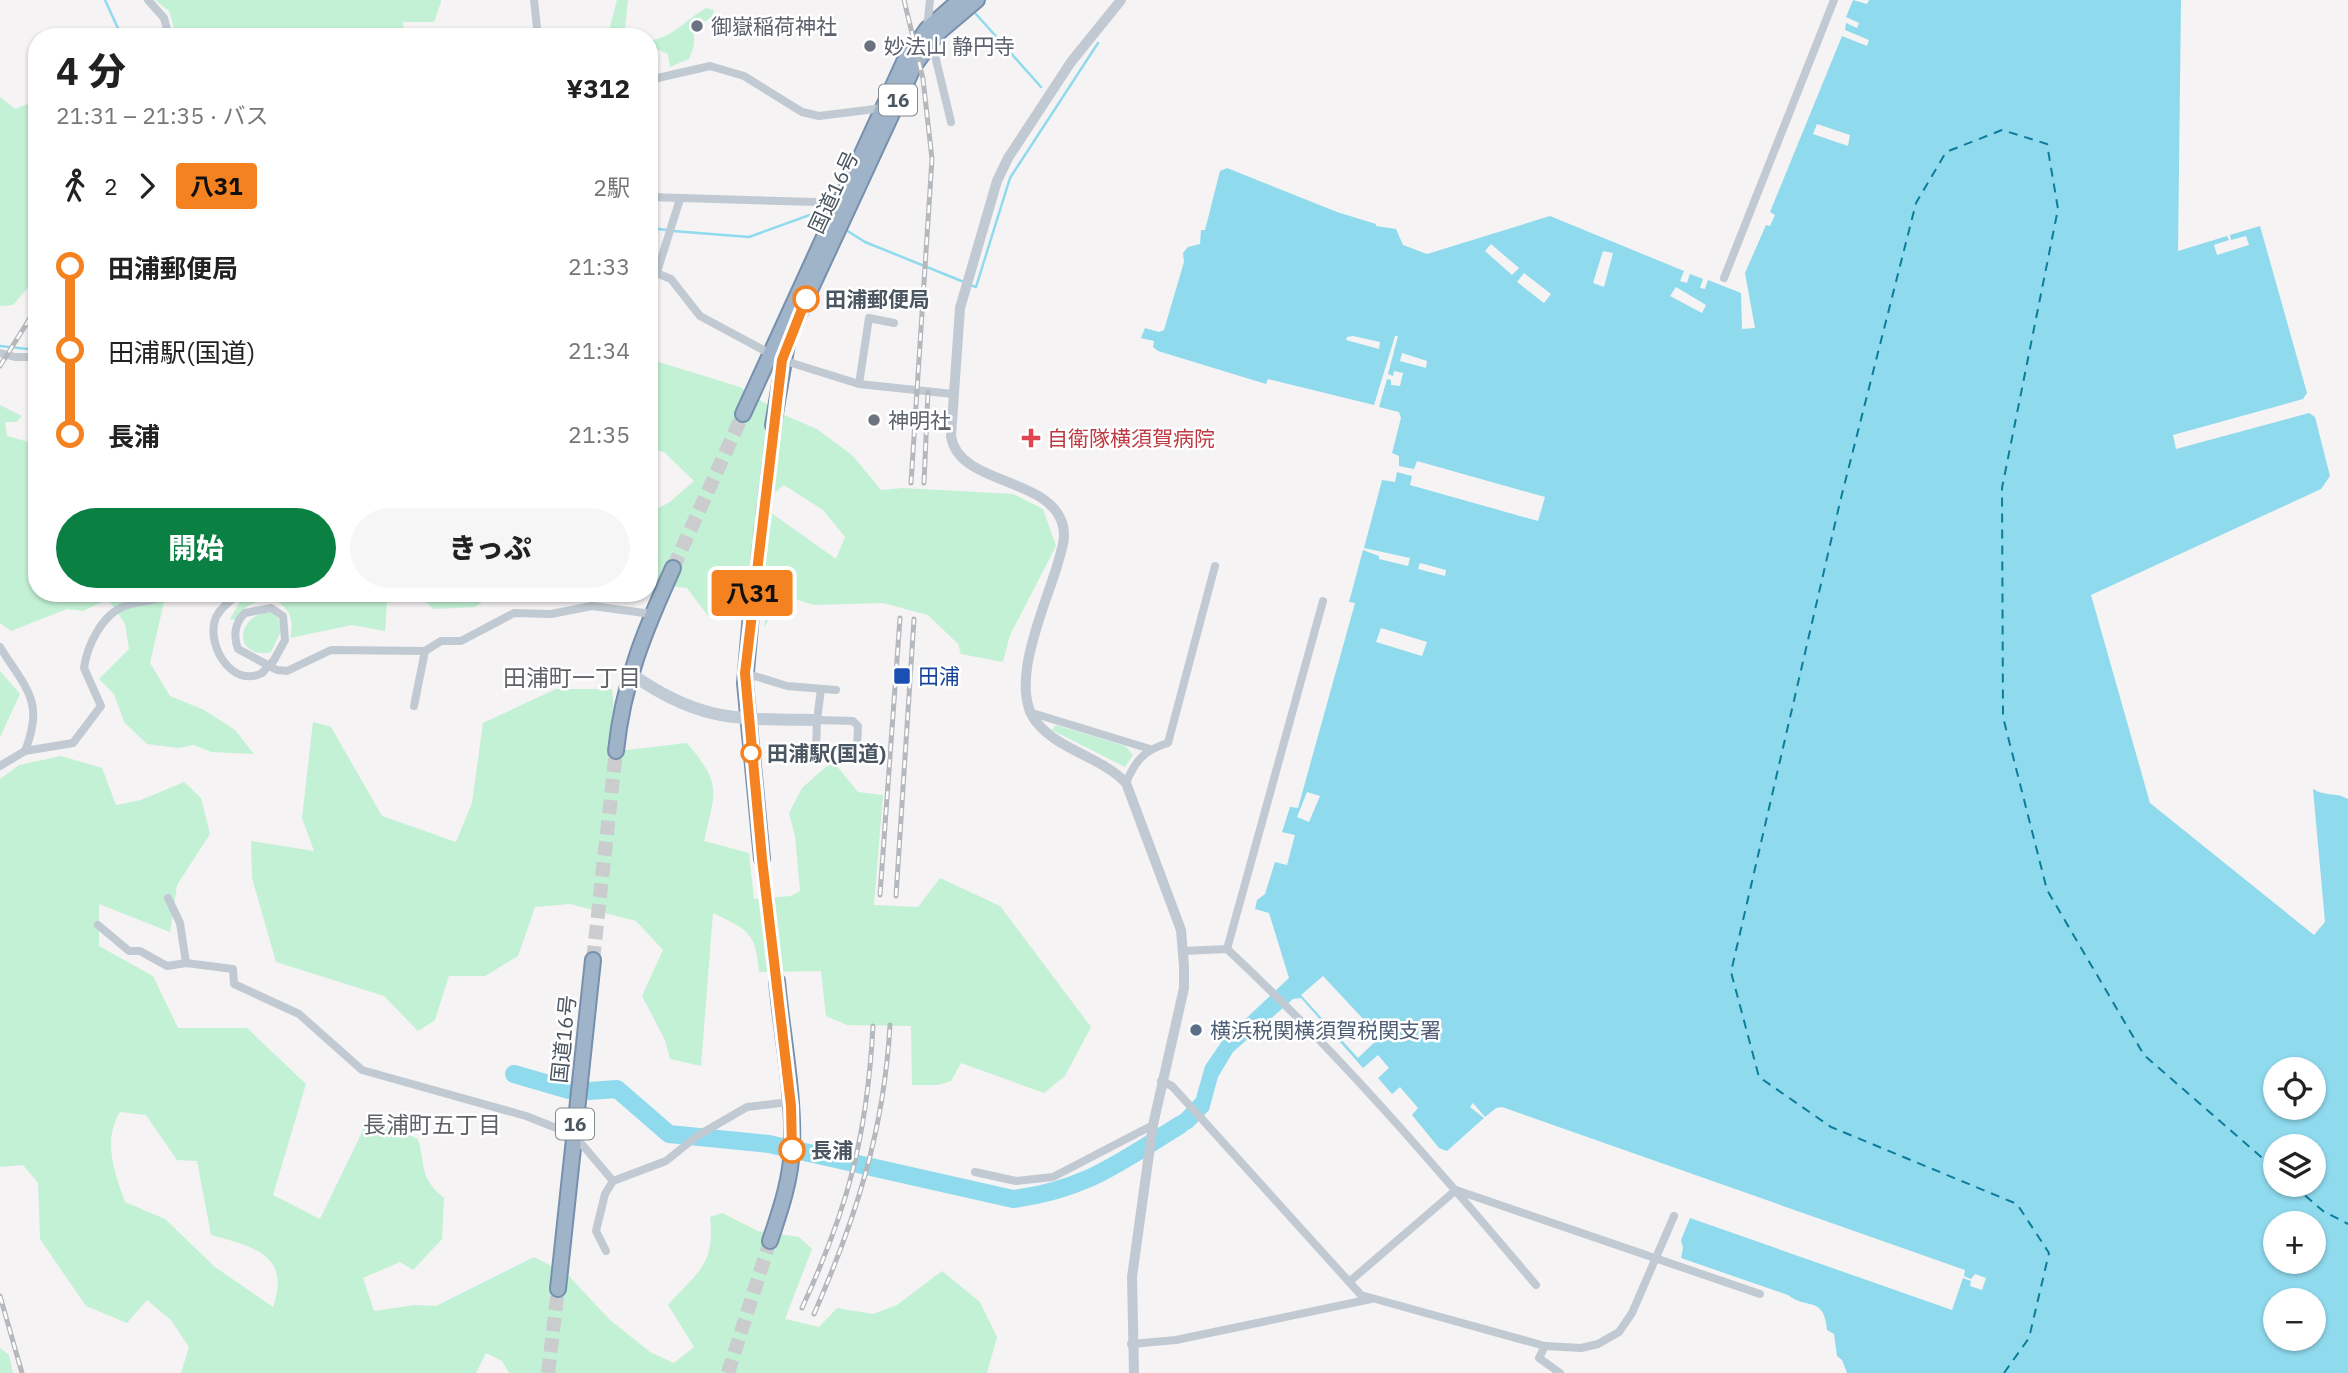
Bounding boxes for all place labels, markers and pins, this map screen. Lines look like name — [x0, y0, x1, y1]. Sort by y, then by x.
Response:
place label: 御嶽稲荷神社 — [711, 12, 837, 40]
marker: 御嶽稲荷神社 — [689, 18, 705, 34]
place label: 妙法山 静円寺 — [884, 32, 1015, 60]
marker: 妙法山 静円寺 — [862, 38, 878, 54]
place label: 田浦郵便局 — [825, 285, 930, 313]
marker: 田浦郵便局 — [793, 286, 819, 312]
place label: 神明社 — [888, 406, 951, 434]
marker: 神明社 — [866, 412, 882, 428]
place label: 自衛隊横須賀病院 — [1047, 424, 1215, 452]
marker: 自衛隊横須賀病院 — [1021, 428, 1041, 448]
place label: 田浦 — [918, 662, 960, 690]
marker: 田浦 — [892, 666, 912, 686]
place label: 田浦駅(国道) — [767, 739, 886, 767]
marker: 田浦駅(国道) — [741, 743, 761, 763]
place label: 横浜税関横須賀税関支署 — [1210, 1016, 1441, 1044]
marker: 横浜税関横須賀税関支署 — [1188, 1022, 1204, 1038]
place label: 長浦 — [811, 1136, 853, 1164]
marker: 長浦 — [779, 1137, 805, 1163]

